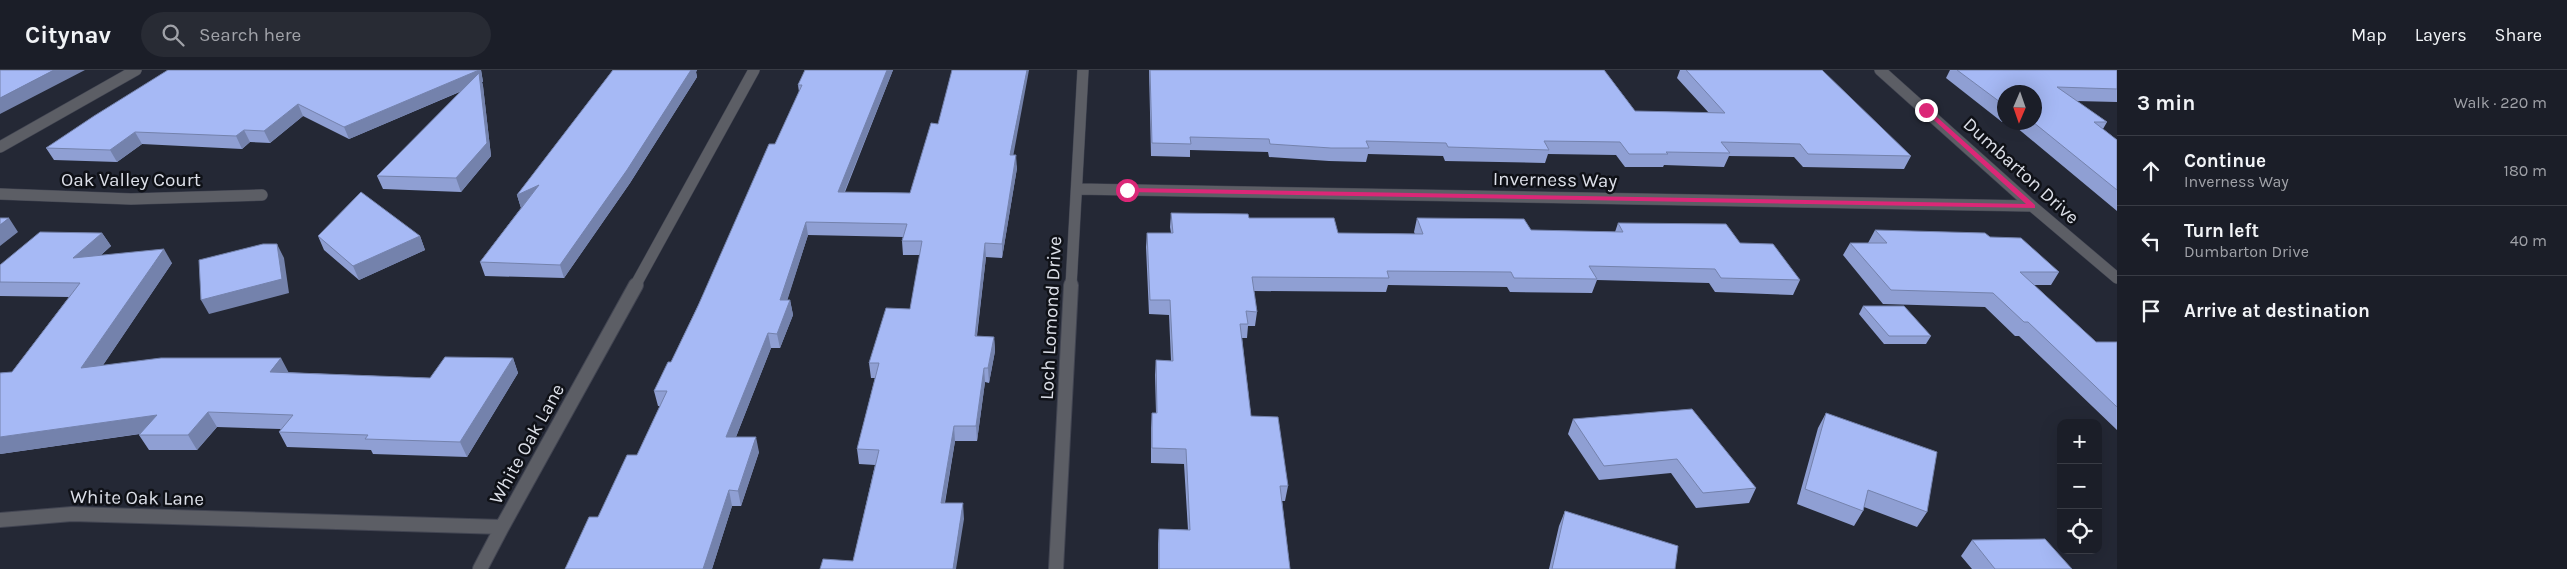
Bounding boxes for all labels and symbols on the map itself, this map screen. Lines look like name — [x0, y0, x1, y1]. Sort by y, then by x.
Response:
north arrow — [1997, 85, 2042, 130]
route end — [1915, 99, 1938, 122]
street label: Dumbarton Drive — [1959, 113, 2083, 229]
street label: Inverness Way — [1493, 168, 1618, 192]
street label: Oak Valley Court — [61, 169, 201, 191]
route start — [1116, 179, 1139, 202]
street label: Loch Lomond Drive — [1036, 235, 1066, 401]
street label: White Oak Lane — [485, 380, 569, 508]
street label: White Oak Lane — [70, 486, 204, 510]

